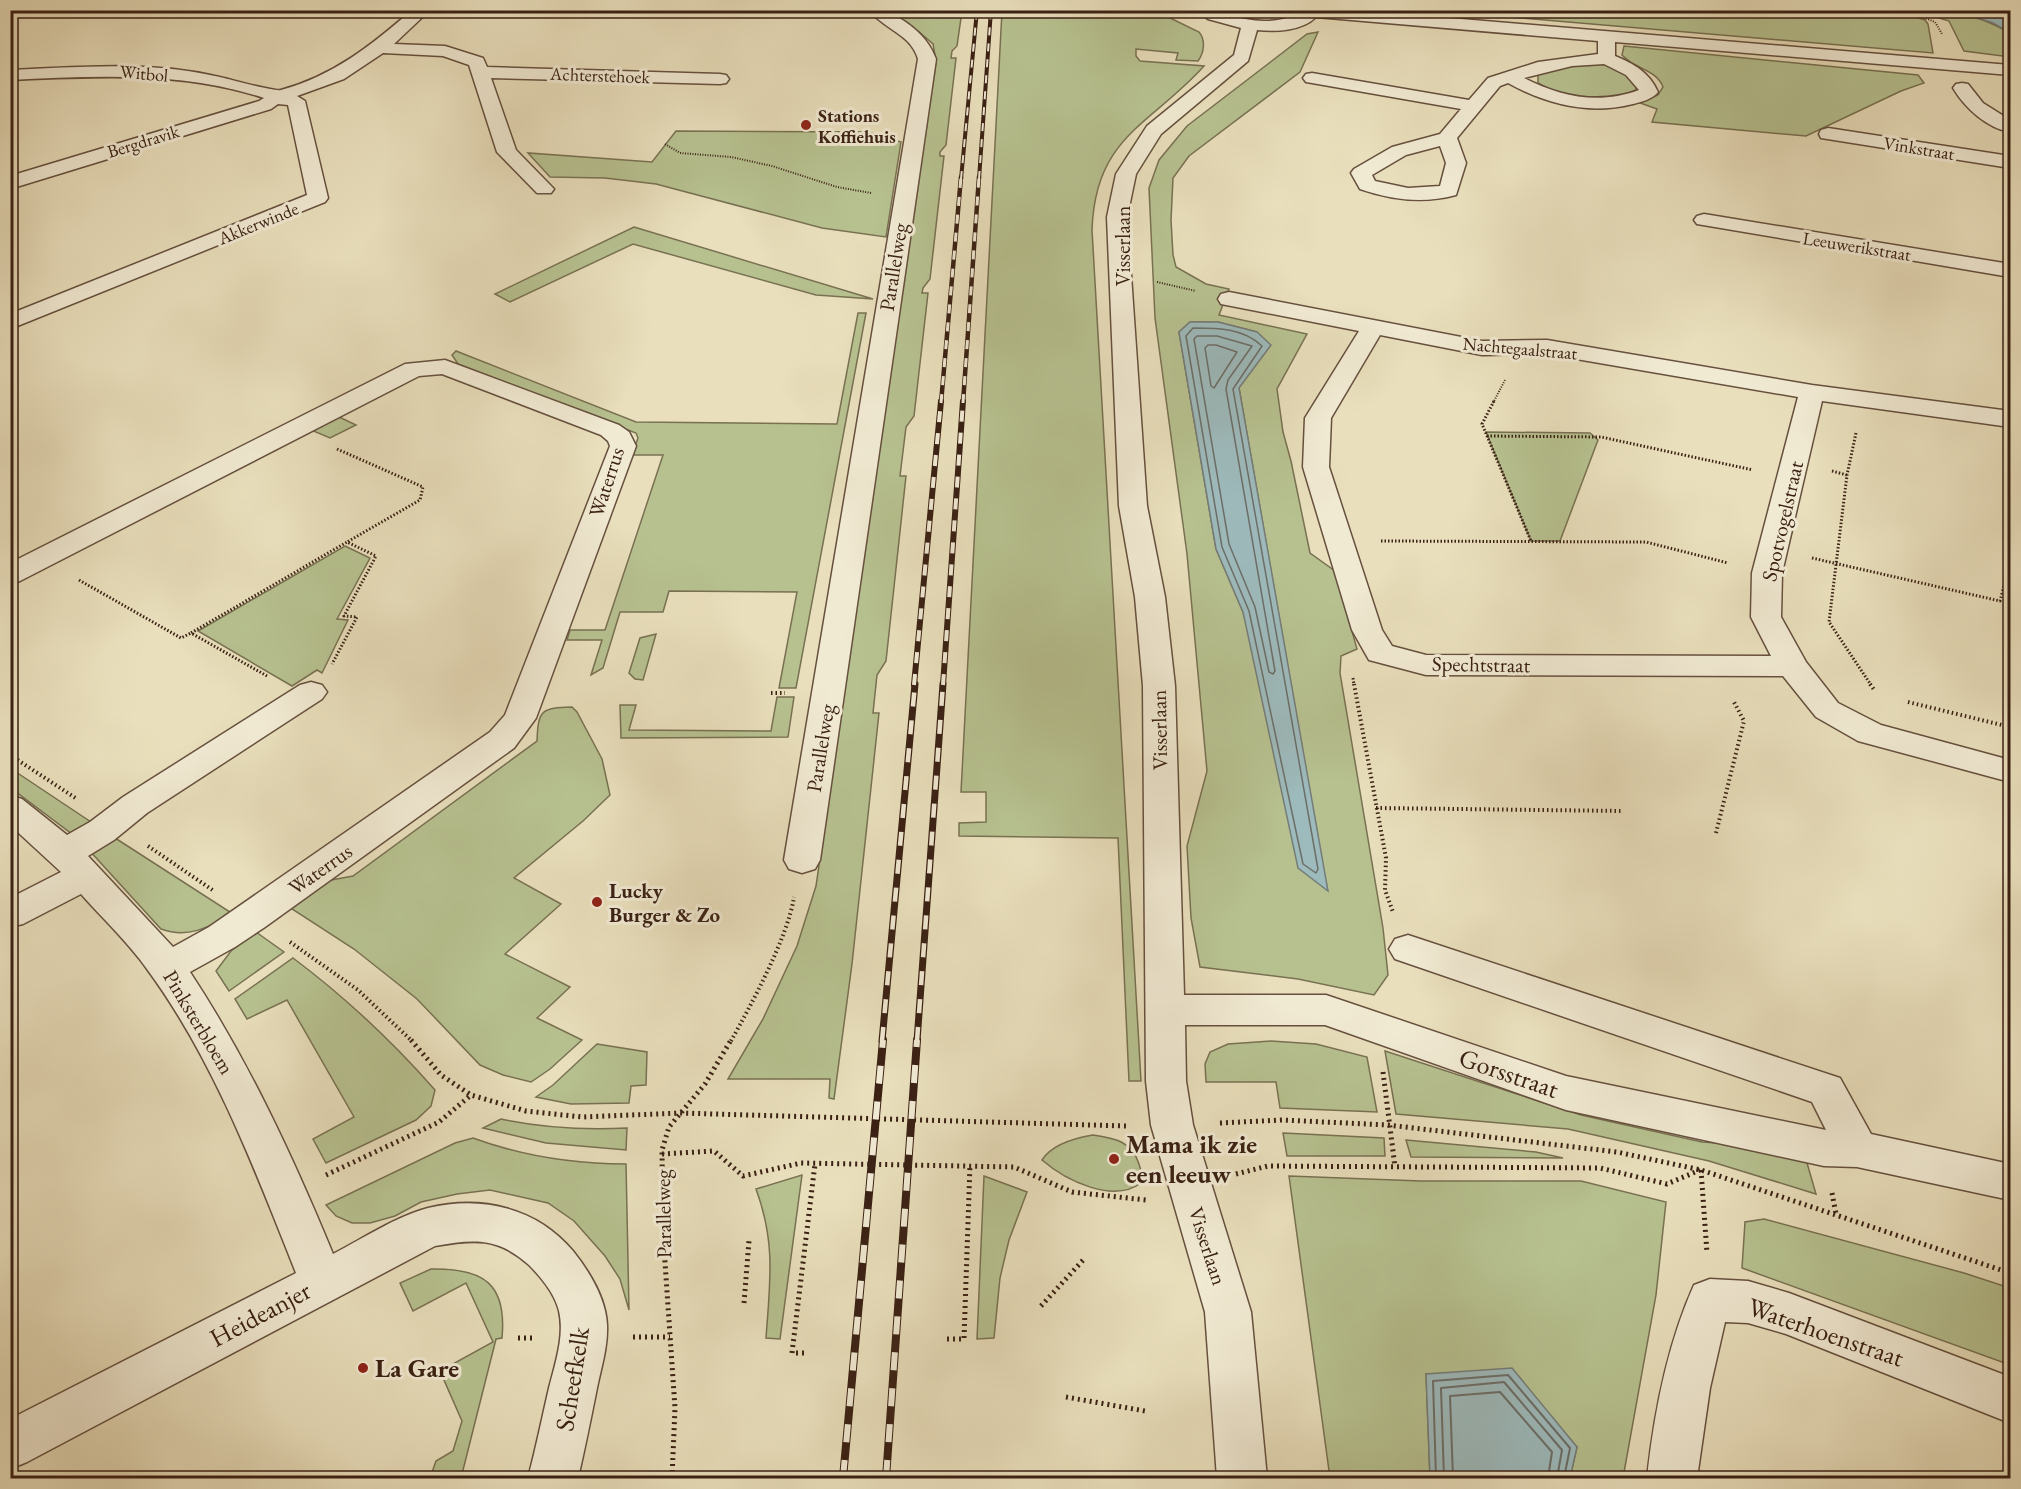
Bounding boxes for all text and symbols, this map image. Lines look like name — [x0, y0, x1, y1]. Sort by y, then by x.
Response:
street label: Witbol — [119, 59, 169, 87]
street label: Achterstehoek — [549, 62, 651, 88]
place label: Stations Koffiehuis — [818, 104, 896, 148]
marker: Stations Koffiehuis — [799, 118, 813, 132]
street label: Bergdravik — [104, 119, 182, 163]
street label: Vinkstraat — [1882, 131, 1956, 165]
street label: Akkerwinde — [213, 196, 302, 250]
street label: Visserlaan — [1109, 206, 1136, 286]
street label: Parallelweg — [873, 220, 913, 313]
street label: Leeuwerikstraat — [1801, 226, 1913, 266]
street label: Nachtegaalstraat — [1462, 332, 1578, 364]
street label: Waterrus — [582, 443, 630, 520]
street label: Spotvogelstraat — [1755, 458, 1809, 584]
street label: Spechtstraat — [1432, 650, 1531, 678]
street label: Visserlaan — [1145, 690, 1173, 770]
street label: Parallelweg — [800, 701, 840, 794]
street label: Waterrus — [283, 837, 357, 901]
place label: Lucky Burger & Zo — [609, 877, 720, 928]
marker: Lucky Burger & Zo — [590, 895, 604, 909]
street label: Pinksterbloem — [157, 965, 241, 1079]
street label: Gorsstraat — [1455, 1040, 1563, 1106]
place label: Mama ik zie een leeuw — [1126, 1127, 1257, 1191]
marker: Mama ik zie een leeuw — [1107, 1152, 1121, 1166]
street label: Parallelweg — [649, 1169, 677, 1259]
street label: Visserlaan — [1183, 1204, 1233, 1288]
street label: Heideanjer — [204, 1273, 317, 1355]
street label: Waterhoenstraat — [1743, 1289, 1909, 1375]
street label: Scheefkelk — [547, 1324, 597, 1434]
place label: La Gare — [375, 1351, 459, 1385]
marker: La Gare — [356, 1361, 370, 1375]

